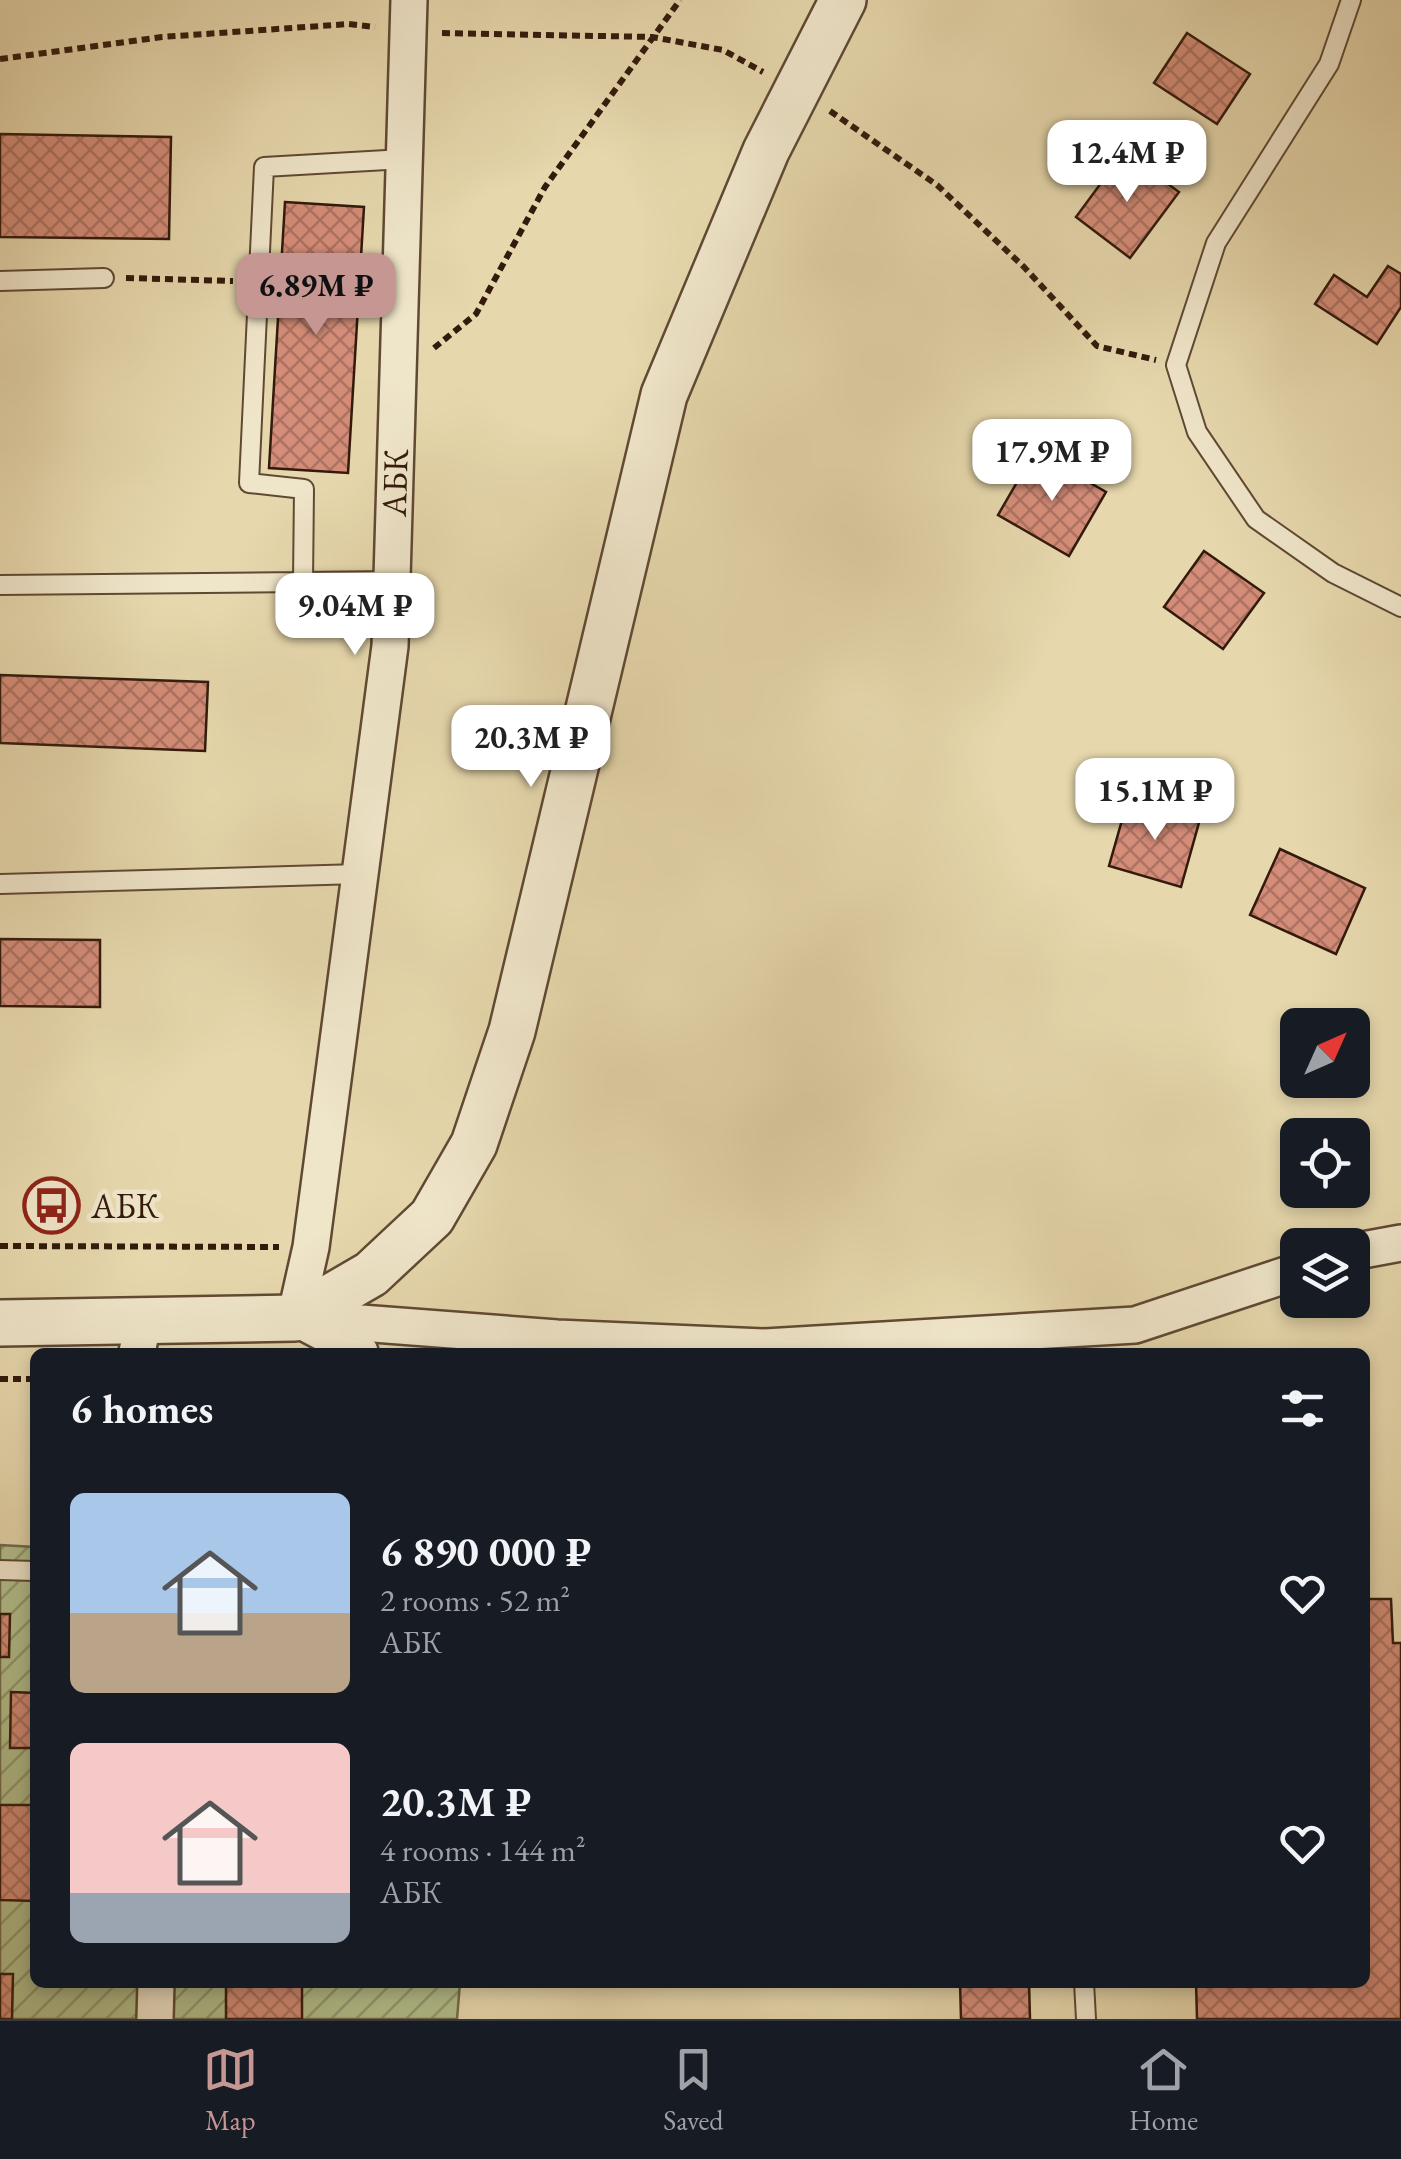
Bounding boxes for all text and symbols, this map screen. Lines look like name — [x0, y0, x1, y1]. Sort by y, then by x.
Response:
pin: 12.4M ₽ — [1035, 120, 1219, 205]
text: 12.4M ₽ — [1069, 131, 1185, 173]
pin: 6.89M ₽ — [224, 253, 408, 338]
text: 6.89M ₽ — [258, 264, 374, 306]
pin: 17.9M ₽ — [960, 419, 1144, 504]
text: 17.9M ₽ — [994, 430, 1110, 472]
street label: АБК — [371, 448, 418, 519]
pin: 9.04M ₽ — [263, 573, 447, 658]
text: 9.04M ₽ — [297, 584, 413, 626]
pin: 20.3M ₽ — [439, 705, 623, 790]
text: 20.3M ₽ — [473, 716, 589, 758]
pin: 15.1M ₽ — [1063, 758, 1247, 843]
text: 15.1M ₽ — [1097, 769, 1213, 811]
north arrow — [1280, 1008, 1370, 1098]
map controls — [1280, 1008, 1370, 1318]
button: locate — [1280, 1118, 1370, 1208]
bus stop icon: АБК — [22, 1176, 82, 1236]
place label: АБК — [90, 1183, 160, 1228]
button: layers — [1280, 1228, 1370, 1318]
text: 6 homes — [70, 1381, 213, 1436]
icon: filters — [1275, 1381, 1330, 1436]
text: 6 890 000 ₽ — [380, 1524, 591, 1579]
icon: home — [150, 1533, 270, 1653]
icon: heart — [1275, 1566, 1330, 1621]
text: 2 rooms · 52 m² — [380, 1579, 570, 1621]
text: АБК — [380, 1621, 442, 1663]
text: 20.3M ₽ — [380, 1774, 531, 1829]
icon: home — [150, 1783, 270, 1903]
icon: heart — [1275, 1816, 1330, 1871]
text: 4 rooms · 144 m² — [380, 1829, 586, 1871]
text: АБК — [380, 1871, 442, 1913]
tab: Map — [203, 2042, 258, 2138]
tab: Saved — [663, 2042, 723, 2138]
tab: Home — [1129, 2042, 1198, 2138]

